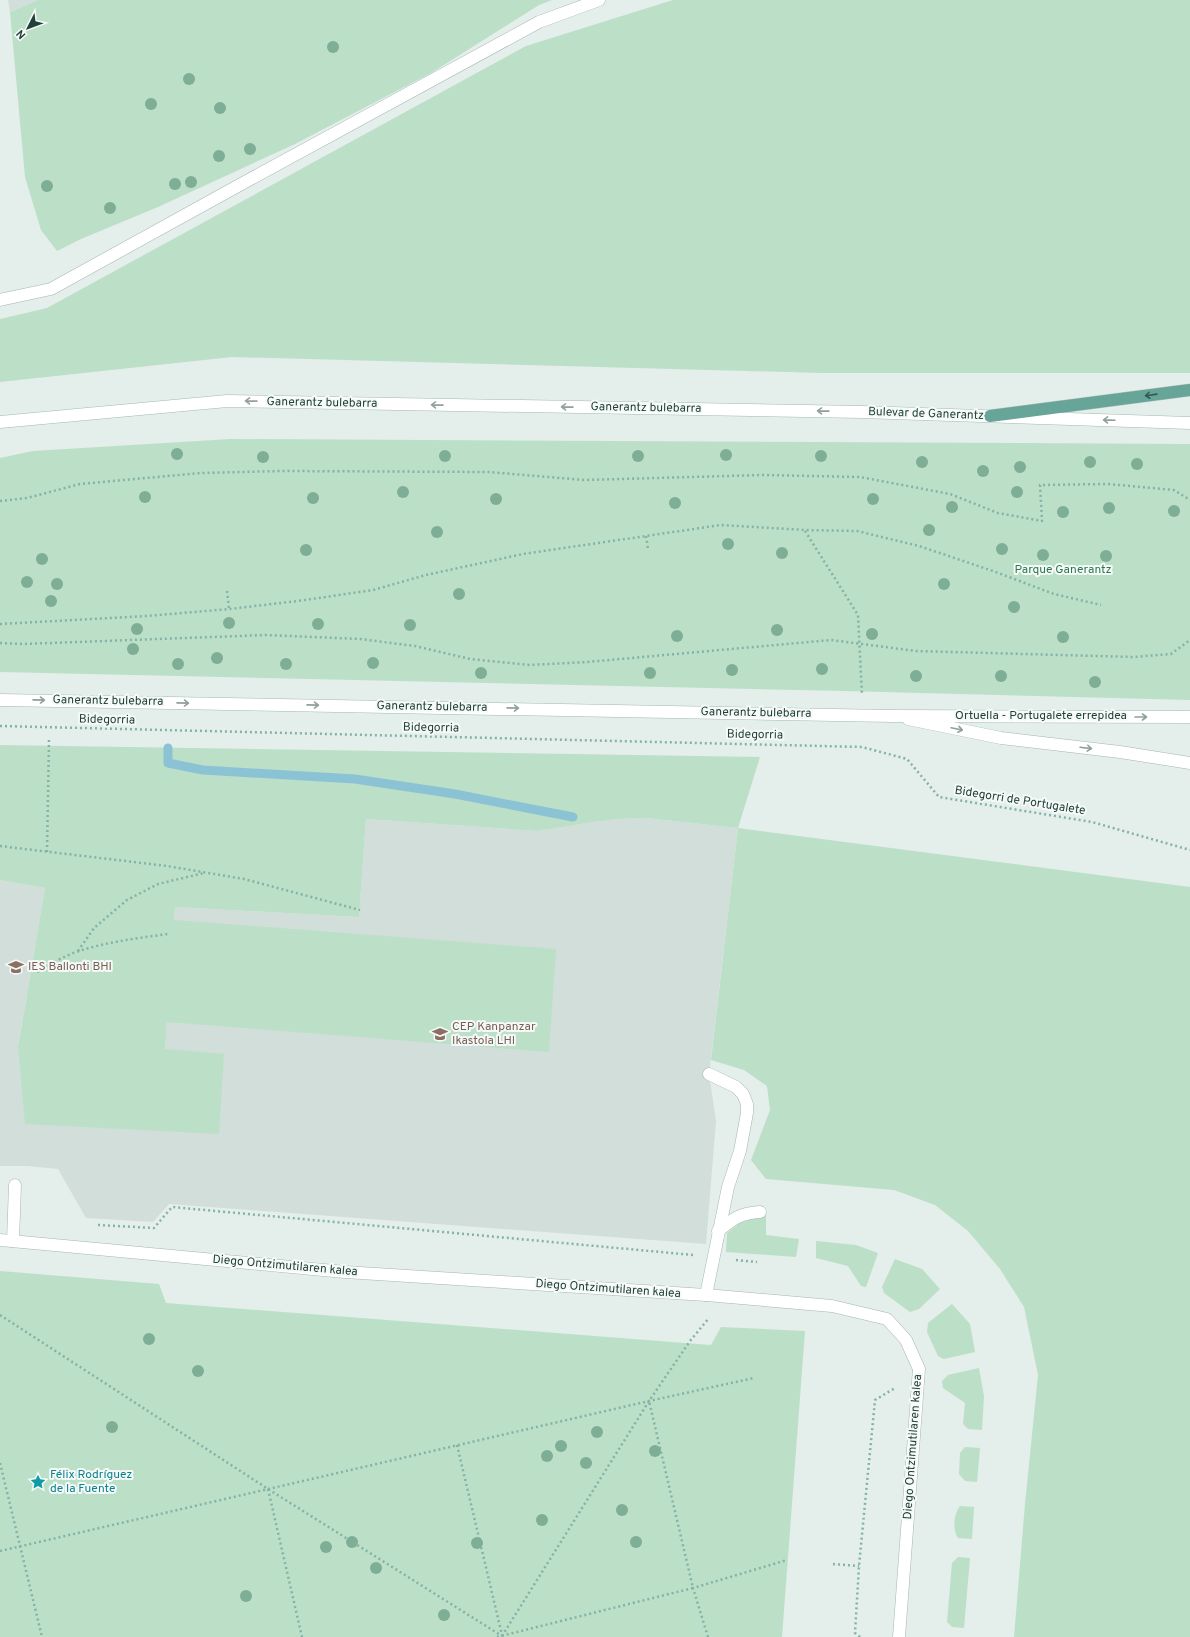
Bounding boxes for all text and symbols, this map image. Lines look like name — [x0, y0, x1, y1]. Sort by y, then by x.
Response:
north arrow — [8, 8, 48, 48]
text: N — [13, 26, 29, 42]
one-way arrow — [1145, 391, 1158, 399]
street label: Ganerantz bulebarra — [266, 394, 378, 412]
one-way arrow — [245, 398, 258, 405]
street label: Ganerantz bulebarra — [590, 399, 702, 417]
one-way arrow — [431, 401, 444, 409]
one-way arrow — [561, 403, 574, 411]
street label: Bulevar de Ganerantz — [868, 404, 984, 424]
one-way arrow — [817, 407, 830, 415]
one-way arrow — [1103, 417, 1116, 424]
park label: Parque Ganerantz — [1014, 562, 1112, 578]
street label: Ganerantz bulebarra — [52, 692, 164, 710]
one-way arrow — [32, 696, 45, 704]
street label: Ganerantz bulebarra — [376, 698, 488, 716]
one-way arrow — [176, 699, 189, 707]
one-way arrow — [306, 701, 319, 709]
street label: Ganerantz bulebarra — [700, 704, 812, 722]
one-way arrow — [506, 705, 519, 712]
street label: Ortuella - Portugalete errepidea — [955, 708, 1127, 724]
street label: Bidegorria — [79, 712, 135, 728]
one-way arrow — [1134, 713, 1147, 721]
street label: Bidegorria — [403, 720, 459, 736]
one-way arrow — [950, 725, 963, 733]
street label: Bidegorria — [727, 727, 783, 743]
one-way arrow — [1079, 744, 1092, 752]
street label: Bidegorri de Portugalete — [953, 783, 1087, 819]
school or university icon: IES Ballonti BHI — [7, 958, 25, 976]
place label: IES Ballonti BHI — [28, 959, 112, 975]
place label: CEP Kanpanzar Ikastola LHI — [452, 1019, 536, 1049]
school or university icon: CEP Kanpanzar Ikastola LHI — [431, 1025, 449, 1043]
street label: Diego Ontzimutilaren kalea — [212, 1252, 358, 1280]
street label: Diego Ontzimutilaren kalea — [535, 1276, 681, 1302]
street label: Diego Ontzimutilaren kalea — [900, 1374, 926, 1520]
place label: Félix Rodríguez de la Fuente — [50, 1467, 132, 1497]
place icon: Félix Rodríguez de la Fuente — [29, 1473, 47, 1491]

